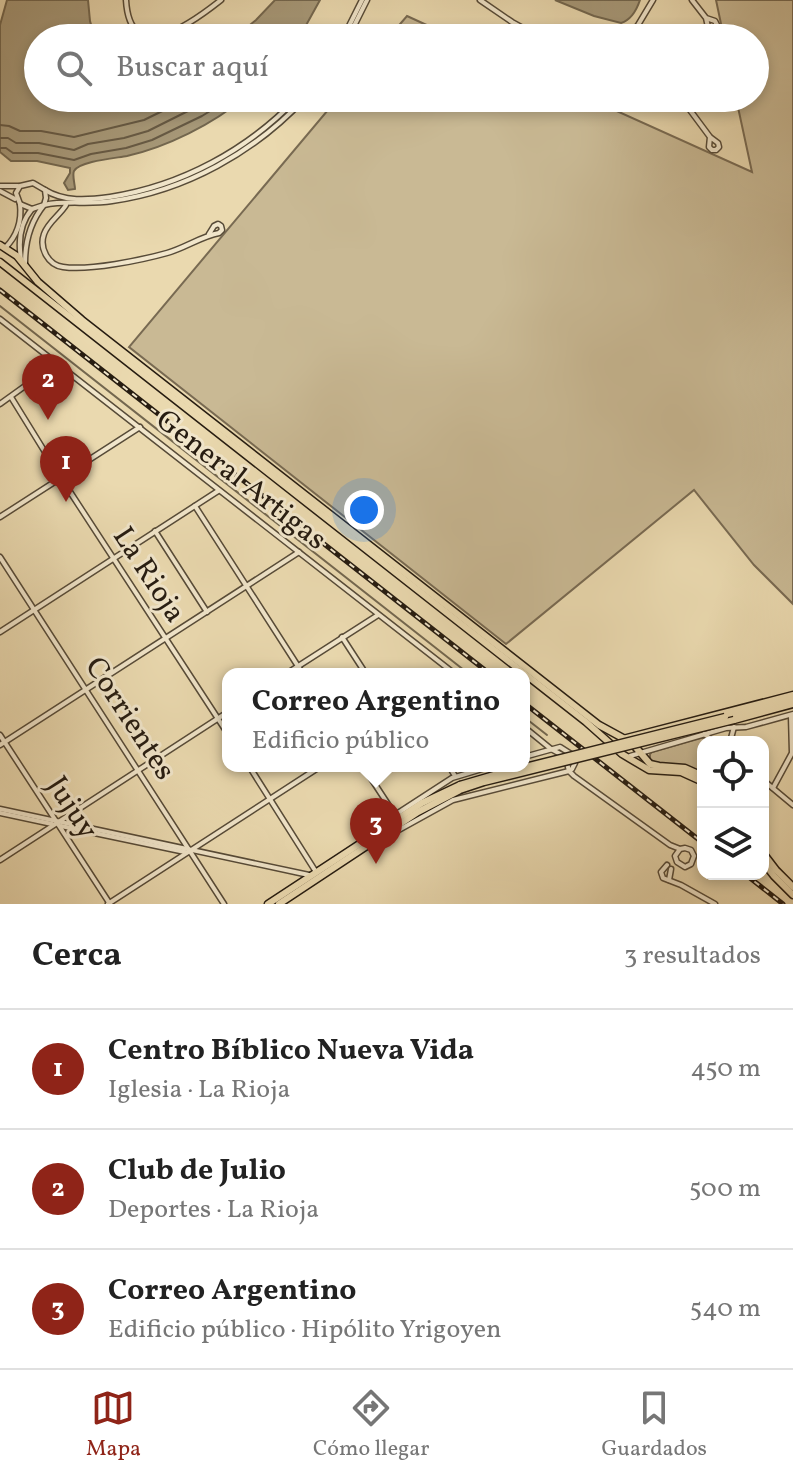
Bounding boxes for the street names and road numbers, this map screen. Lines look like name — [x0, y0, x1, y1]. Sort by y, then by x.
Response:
street label: General Artigas — [146, 400, 335, 561]
street label: La Rioja — [102, 519, 195, 631]
street label: Corrientes — [74, 649, 185, 789]
street label: Jujuy — [35, 768, 107, 848]

